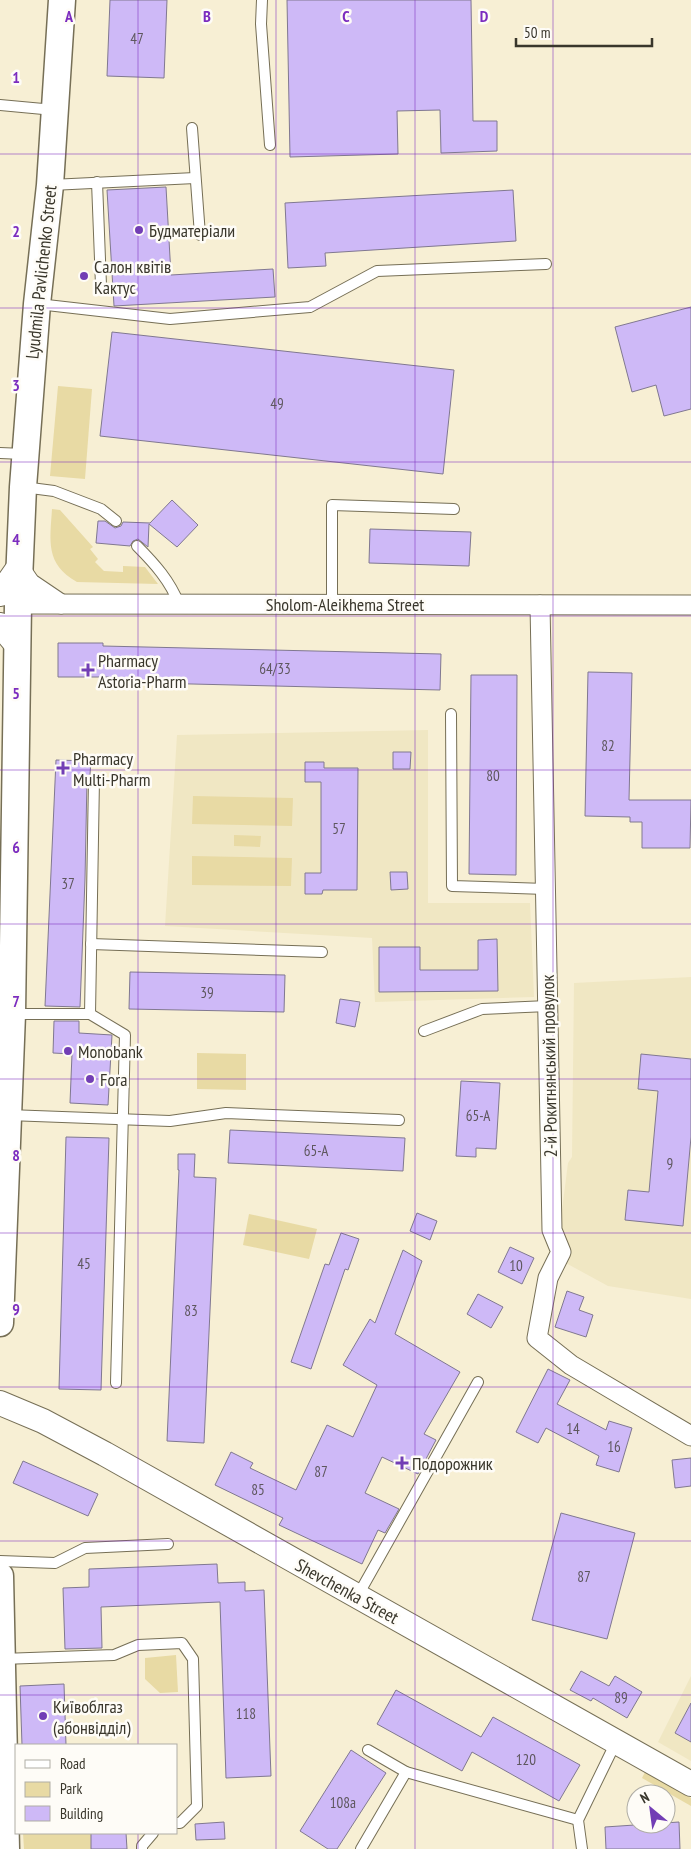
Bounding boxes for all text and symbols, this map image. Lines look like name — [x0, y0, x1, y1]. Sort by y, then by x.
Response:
text: A — [64, 6, 74, 26]
text: B — [203, 6, 211, 26]
text: C — [342, 6, 350, 26]
text: D — [480, 6, 489, 26]
scale bar — [516, 15, 652, 47]
text: 50 m — [524, 23, 550, 42]
house number: 47 — [130, 29, 144, 48]
text: 1 — [12, 67, 20, 87]
street label: Lyudmila Pavlichenko Street — [20, 184, 62, 360]
place label: Будматеріали — [149, 219, 235, 242]
text: 2 — [12, 221, 20, 241]
marker: Будматеріали — [133, 224, 145, 236]
place label: Салон квітів Кактус — [94, 255, 171, 299]
marker: Салон квітів Кактус — [78, 270, 90, 282]
text: 3 — [12, 375, 20, 395]
house number: 49 — [270, 394, 284, 413]
text: 4 — [12, 529, 20, 549]
street label: Sholom-Aleikhema Street — [266, 593, 424, 616]
place label: Pharmacy Astoria-Pharm — [98, 649, 186, 693]
house number: 64/33 — [259, 659, 291, 678]
marker: Pharmacy Astoria-Pharm — [82, 664, 94, 676]
text: 5 — [12, 683, 20, 703]
house number: 82 — [601, 736, 615, 755]
place label: Pharmacy Multi-Pharm — [73, 747, 150, 791]
marker: Pharmacy Multi-Pharm — [57, 762, 69, 774]
house number: 80 — [486, 766, 500, 785]
house number: 57 — [332, 819, 346, 838]
text: 6 — [12, 837, 20, 857]
house number: 37 — [61, 874, 75, 893]
street label: 2-й Рокитнянський провулок — [536, 974, 562, 1158]
house number: 39 — [200, 983, 214, 1002]
text: 7 — [12, 991, 20, 1011]
place label: Monobank — [78, 1040, 143, 1063]
marker: Monobank — [62, 1045, 74, 1057]
place label: Fora — [100, 1068, 127, 1091]
marker: Fora — [84, 1073, 96, 1085]
house number: 65-А — [466, 1106, 491, 1125]
house number: 65-А — [304, 1141, 329, 1160]
text: 8 — [12, 1145, 20, 1165]
house number: 9 — [667, 1154, 673, 1173]
house number: 45 — [77, 1254, 91, 1273]
house number: 10 — [509, 1256, 523, 1275]
text: 9 — [12, 1299, 20, 1319]
house number: 83 — [184, 1301, 198, 1320]
house number: 14 — [566, 1419, 580, 1438]
house number: 16 — [607, 1437, 621, 1456]
place label: Подорожник — [412, 1452, 493, 1475]
marker: Подорожник — [396, 1457, 408, 1469]
house number: 87 — [314, 1462, 328, 1481]
house number: 85 — [251, 1480, 265, 1499]
street label: Shevchenka Street — [291, 1553, 403, 1629]
house number: 87 — [577, 1567, 591, 1586]
house number: 89 — [614, 1688, 628, 1707]
place label: Київоблгаз (абонвідділ) — [53, 1695, 131, 1739]
house number: 118 — [236, 1704, 256, 1723]
marker: Київоблгаз (абонвідділ) — [37, 1710, 49, 1722]
legend — [15, 1744, 178, 1834]
house number: 120 — [516, 1750, 536, 1769]
text: Road — [60, 1754, 86, 1773]
text: Park — [60, 1779, 82, 1798]
north arrow — [626, 1784, 676, 1834]
text: N — [637, 1788, 652, 1807]
house number: 108а — [330, 1793, 356, 1812]
text: Building — [60, 1804, 103, 1823]

